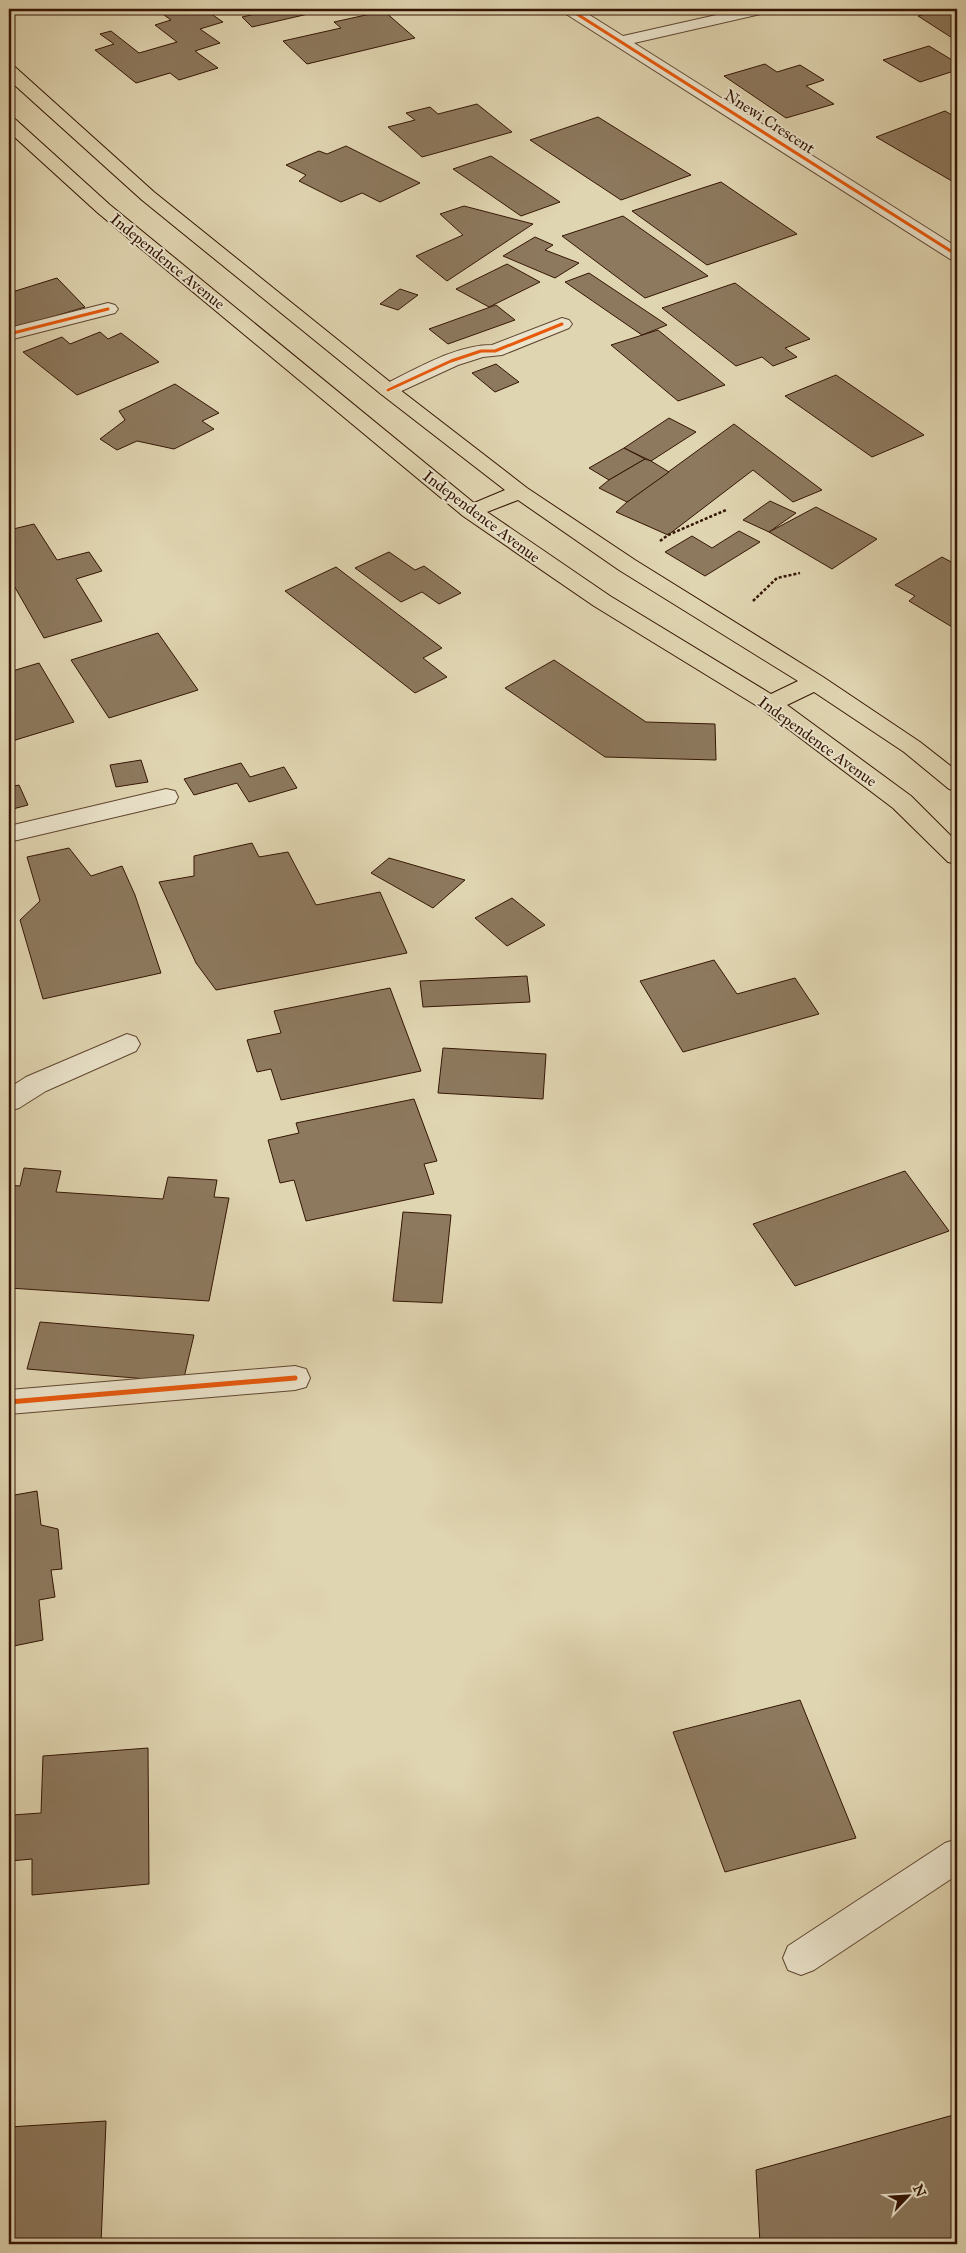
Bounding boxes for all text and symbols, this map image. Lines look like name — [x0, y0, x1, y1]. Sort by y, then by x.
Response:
street label: Nnewi Crescent — [721, 85, 819, 158]
street label: Independence Avenue — [107, 209, 229, 314]
street label: Independence Avenue — [419, 466, 544, 567]
street label: Independence Avenue — [755, 692, 881, 791]
north arrow — [884, 2170, 934, 2220]
text: N — [909, 2182, 930, 2200]

